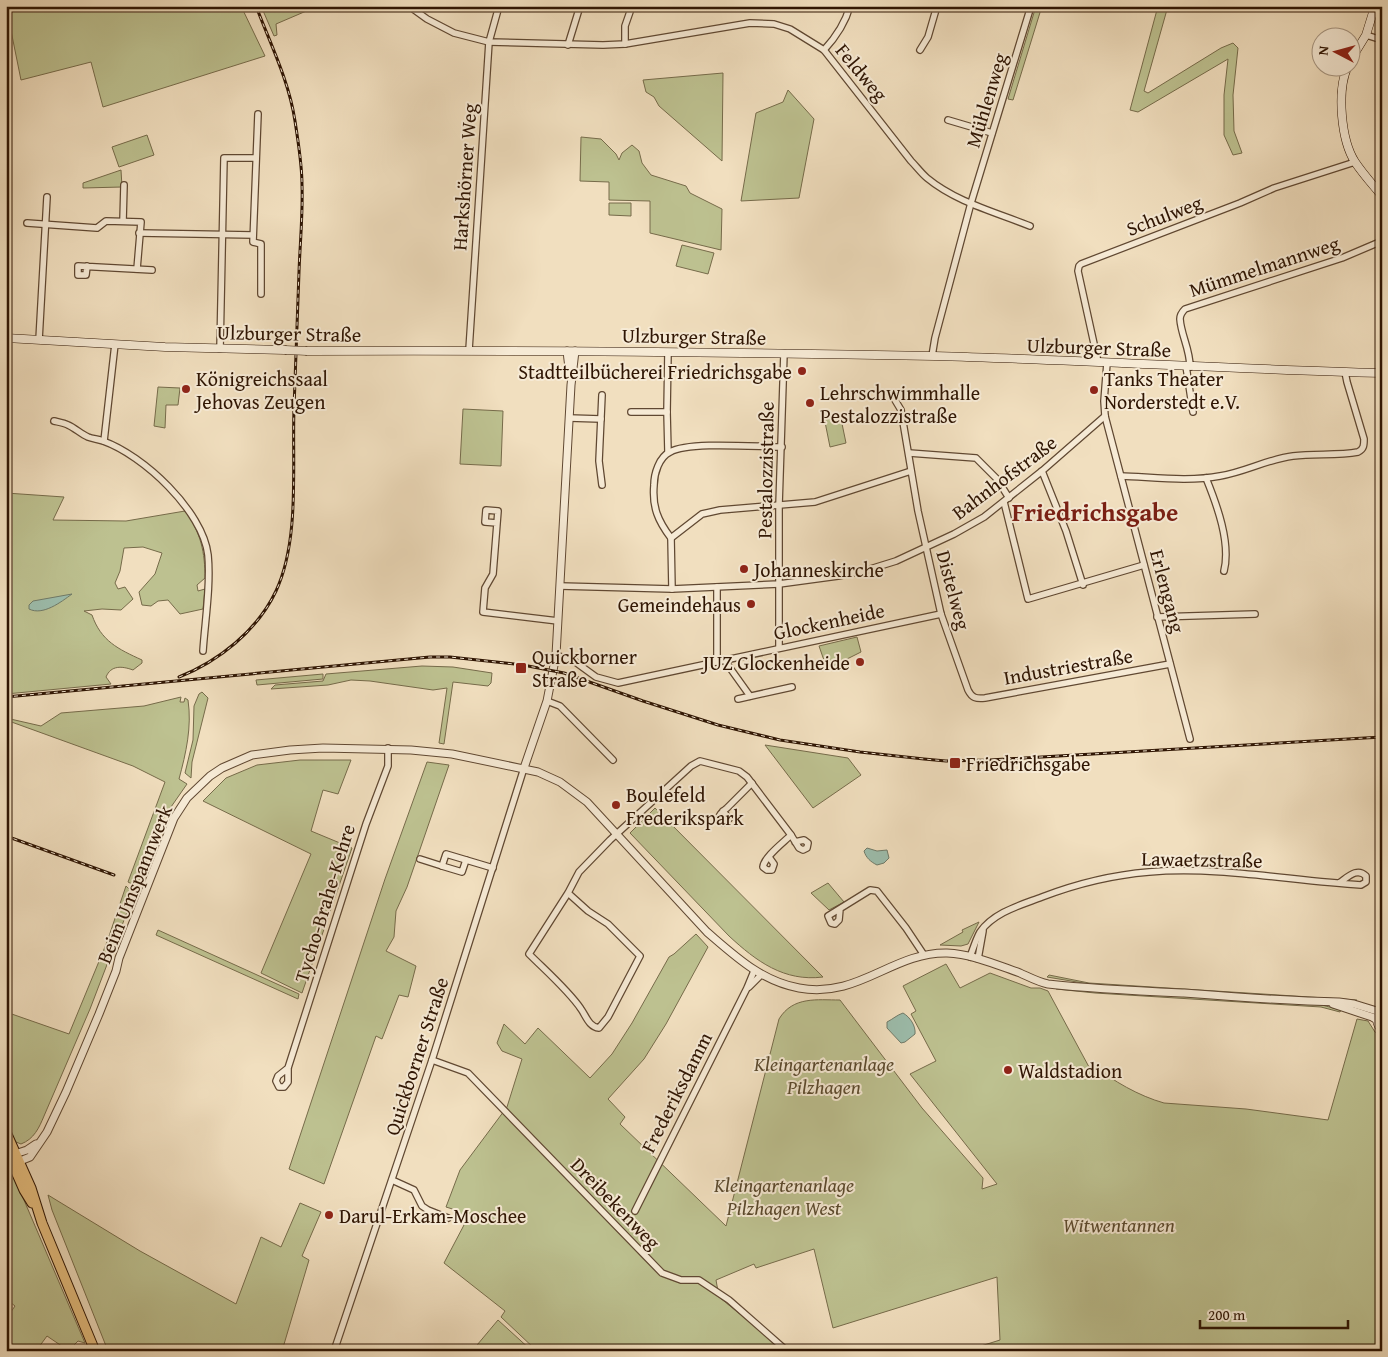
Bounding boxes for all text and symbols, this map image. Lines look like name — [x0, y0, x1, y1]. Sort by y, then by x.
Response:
north arrow — [1310, 28, 1360, 78]
street label: Feldweg — [829, 37, 895, 107]
text: N — [1313, 44, 1334, 56]
street label: Mühlenweg — [958, 49, 1014, 151]
street label: Harkshörner Weg — [444, 102, 484, 252]
street label: Schulweg — [1122, 187, 1206, 243]
street label: Mümmelmannweg — [1185, 228, 1343, 304]
street label: Ulzburger Straße — [217, 317, 361, 349]
street label: Ulzburger Straße — [622, 320, 766, 352]
street label: Ulzburger Straße — [1026, 330, 1172, 364]
place label: Stadtteilbücherei Friedrichsgabe — [518, 357, 792, 386]
place label: Königreichssaal Jehovas Zeugen — [193, 364, 328, 416]
place label: Tanks Theater Norderstedt e.V. — [1104, 364, 1240, 416]
marker: Stadtteilbücherei Friedrichsgabe — [796, 365, 808, 377]
place label: Lehrschwimmhalle Pestalozzistraße — [820, 378, 980, 430]
marker: Königreichssaal Jehovas Zeugen — [180, 383, 192, 395]
marker: Tanks Theater Norderstedt e.V. — [1088, 384, 1100, 396]
marker: Lehrschwimmhalle Pestalozzistraße — [804, 397, 816, 409]
street label: Pestalozzistraße — [749, 401, 781, 539]
street label: Bahnhofstraße — [945, 428, 1063, 526]
district label: Friedrichsgabe — [1012, 494, 1178, 530]
street label: Erlengang — [1143, 546, 1193, 636]
street label: Distelweg — [930, 547, 978, 633]
place label: Johanneskirche — [751, 555, 884, 584]
marker: Johanneskirche — [738, 563, 750, 575]
place label: Gemeindehaus — [618, 590, 741, 619]
street label: Glockenheide — [771, 595, 887, 647]
marker: Gemeindehaus — [745, 598, 757, 610]
street label: Industriestraße — [1001, 640, 1135, 692]
place label: Quickborner Straße — [532, 642, 637, 694]
place label: JUZ Glockenheide — [700, 648, 850, 677]
marker: JUZ Glockenheide — [854, 656, 866, 668]
marker: Quickborner Straße — [514, 661, 528, 675]
place label: Friedrichsgabe — [966, 749, 1090, 778]
marker: Friedrichsgabe — [948, 756, 962, 770]
place label: Boulefeld Frederikspark — [626, 780, 745, 832]
marker: Boulefeld Frederikspark — [610, 799, 622, 811]
street label: Beim Umspannwerk — [89, 800, 179, 968]
street label: Tycho-Brahe-Kehre — [286, 820, 362, 986]
street label: Lawaetzstraße — [1141, 843, 1263, 875]
street label: Quickborner Straße — [377, 973, 455, 1139]
street label: Frederiksdamm — [633, 1026, 719, 1157]
park label: Kleingartenanlage Pilzhagen — [753, 1049, 894, 1101]
place label: Waldstadion — [1018, 1056, 1122, 1085]
marker: Waldstadion — [1002, 1064, 1014, 1076]
street label: Dreibekenweg — [564, 1150, 668, 1256]
park label: Kleingartenanlage Pilzhagen West — [713, 1170, 854, 1222]
place label: Darul-Erkam-Moschee — [339, 1201, 526, 1230]
marker: Darul-Erkam-Moschee — [323, 1209, 335, 1221]
park label: Witwentannen — [1063, 1210, 1175, 1239]
scale bar — [1200, 1297, 1348, 1329]
text: 200 m — [1208, 1304, 1246, 1325]

